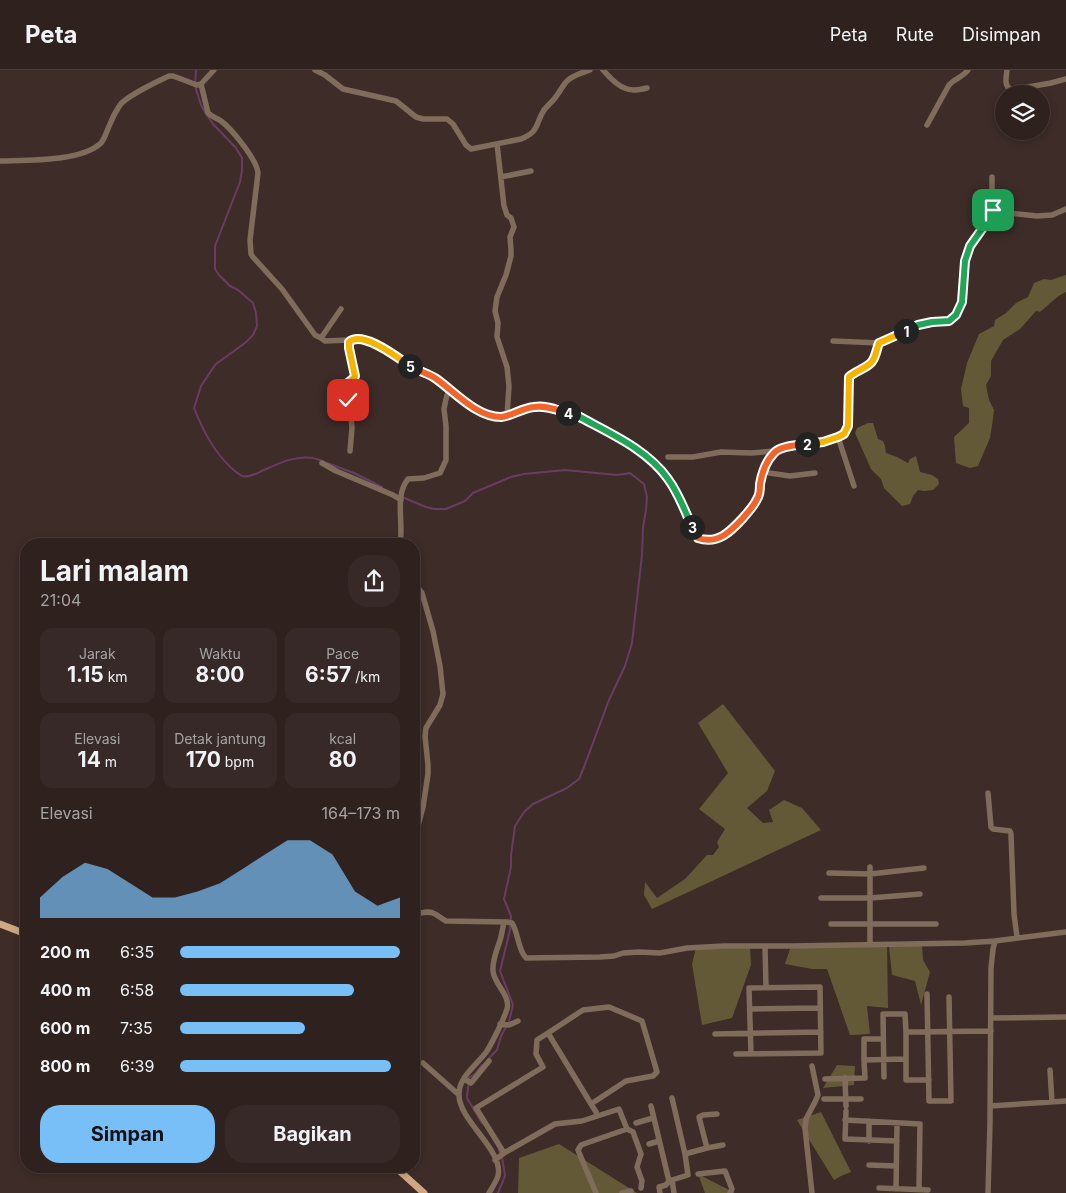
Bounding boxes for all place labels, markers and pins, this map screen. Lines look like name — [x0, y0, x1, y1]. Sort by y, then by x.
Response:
pin — [972, 189, 1014, 231]
pin: 1 — [894, 318, 918, 344]
pin: 5 — [398, 354, 422, 378]
pin — [327, 379, 369, 421]
pin: 4 — [556, 400, 580, 426]
pin: 2 — [794, 432, 820, 456]
pin: 3 — [680, 514, 704, 540]

